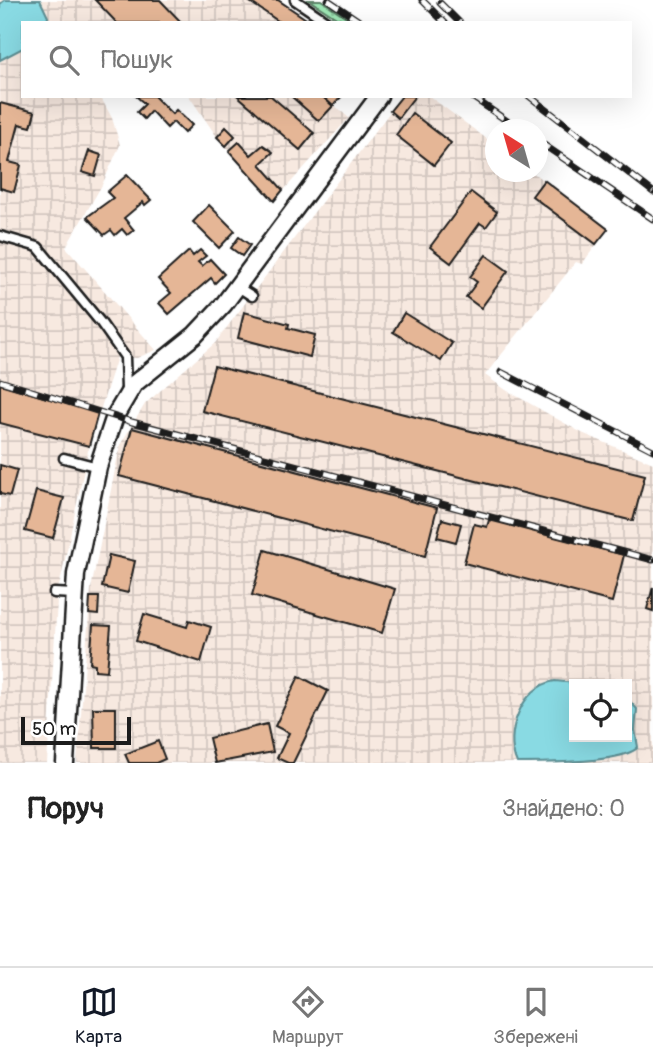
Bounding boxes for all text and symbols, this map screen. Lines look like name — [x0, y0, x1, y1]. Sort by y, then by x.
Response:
search box — [21, 21, 632, 98]
icon: search — [45, 41, 83, 79]
text: Пошук — [101, 44, 174, 76]
north arrow — [485, 119, 548, 182]
map controls — [569, 679, 632, 742]
button: locate — [569, 679, 632, 742]
scale bar — [21, 714, 131, 746]
text: 50 m — [32, 717, 76, 741]
text: Поруч — [28, 790, 104, 827]
text: Знайдено: 0 — [502, 794, 625, 823]
tab: Карта — [75, 983, 122, 1049]
tab: Маршрут — [272, 983, 344, 1049]
tab: Збережені — [494, 983, 578, 1049]

